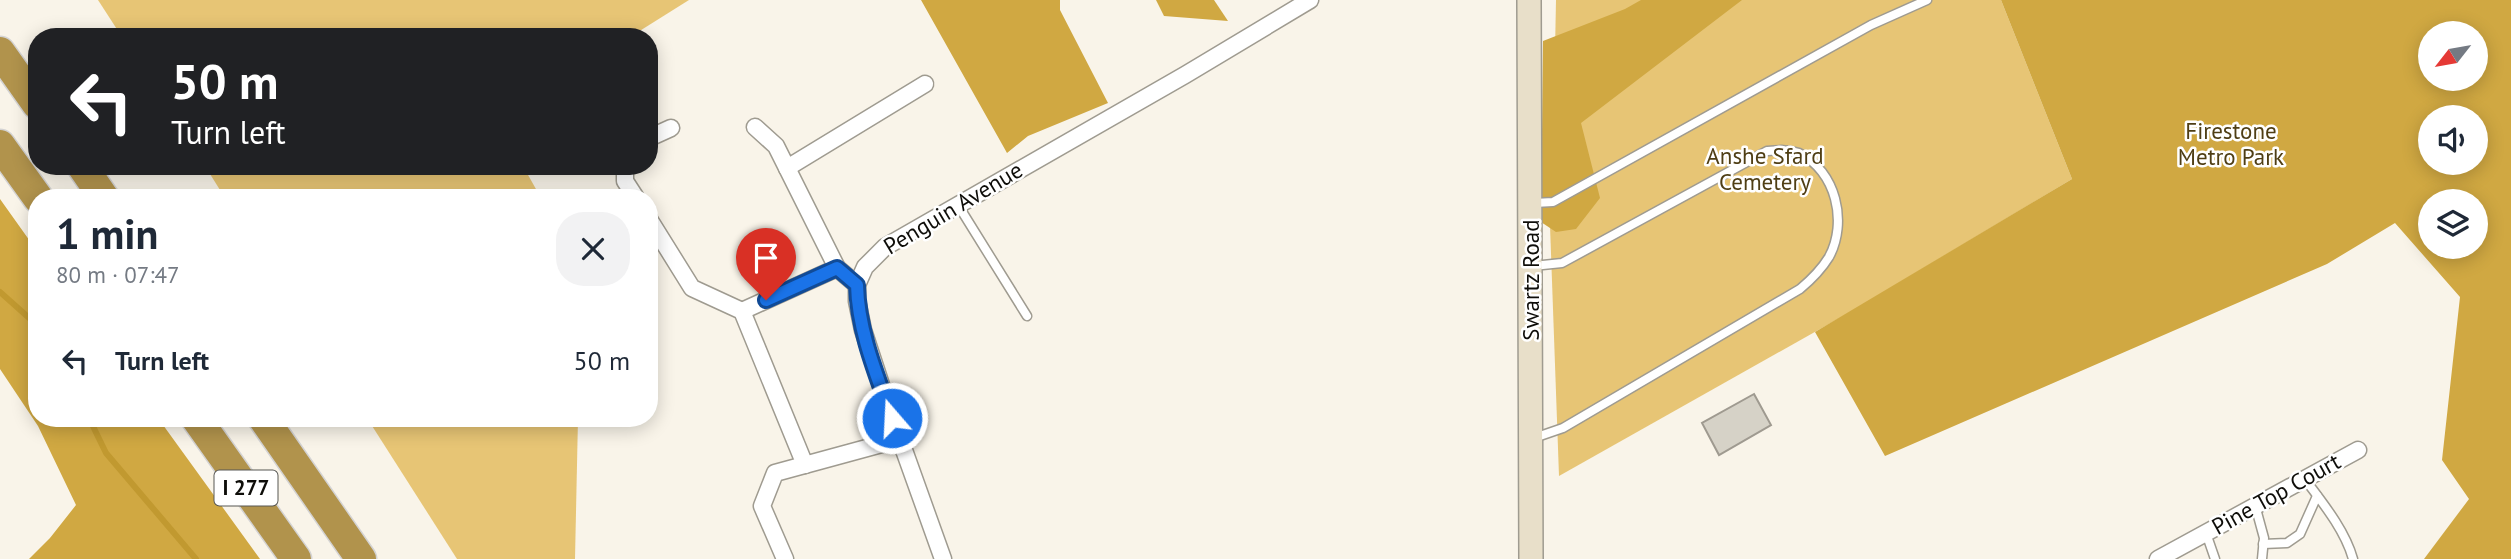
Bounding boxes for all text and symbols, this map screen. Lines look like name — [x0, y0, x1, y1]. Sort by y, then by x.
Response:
north arrow — [2418, 21, 2488, 91]
map controls — [2418, 21, 2488, 259]
text: 50 m — [171, 49, 278, 113]
icon: left — [56, 56, 147, 147]
button: sound — [2418, 105, 2488, 175]
text: Turn left — [171, 111, 286, 153]
park label: Firestone Metro Park — [2178, 116, 2284, 171]
park label: Anshe Sfard Cemetery — [1706, 141, 1824, 196]
street label: Penguin Avenue — [878, 155, 1028, 260]
button: layers — [2418, 189, 2488, 259]
text: 1 min — [56, 206, 158, 261]
button: close — [556, 212, 630, 286]
street label: Swartz Road — [1516, 219, 1545, 341]
pin — [736, 228, 796, 300]
icon: arrive — [747, 239, 785, 277]
text: 80 m · 07:47 — [56, 260, 180, 289]
icon: left — [56, 342, 94, 380]
text: Turn left — [115, 344, 209, 377]
text: 50 m — [574, 344, 630, 377]
position arrow — [855, 381, 929, 455]
street label: Pine Top Court — [2206, 446, 2345, 541]
road number: I 277 — [215, 470, 278, 505]

